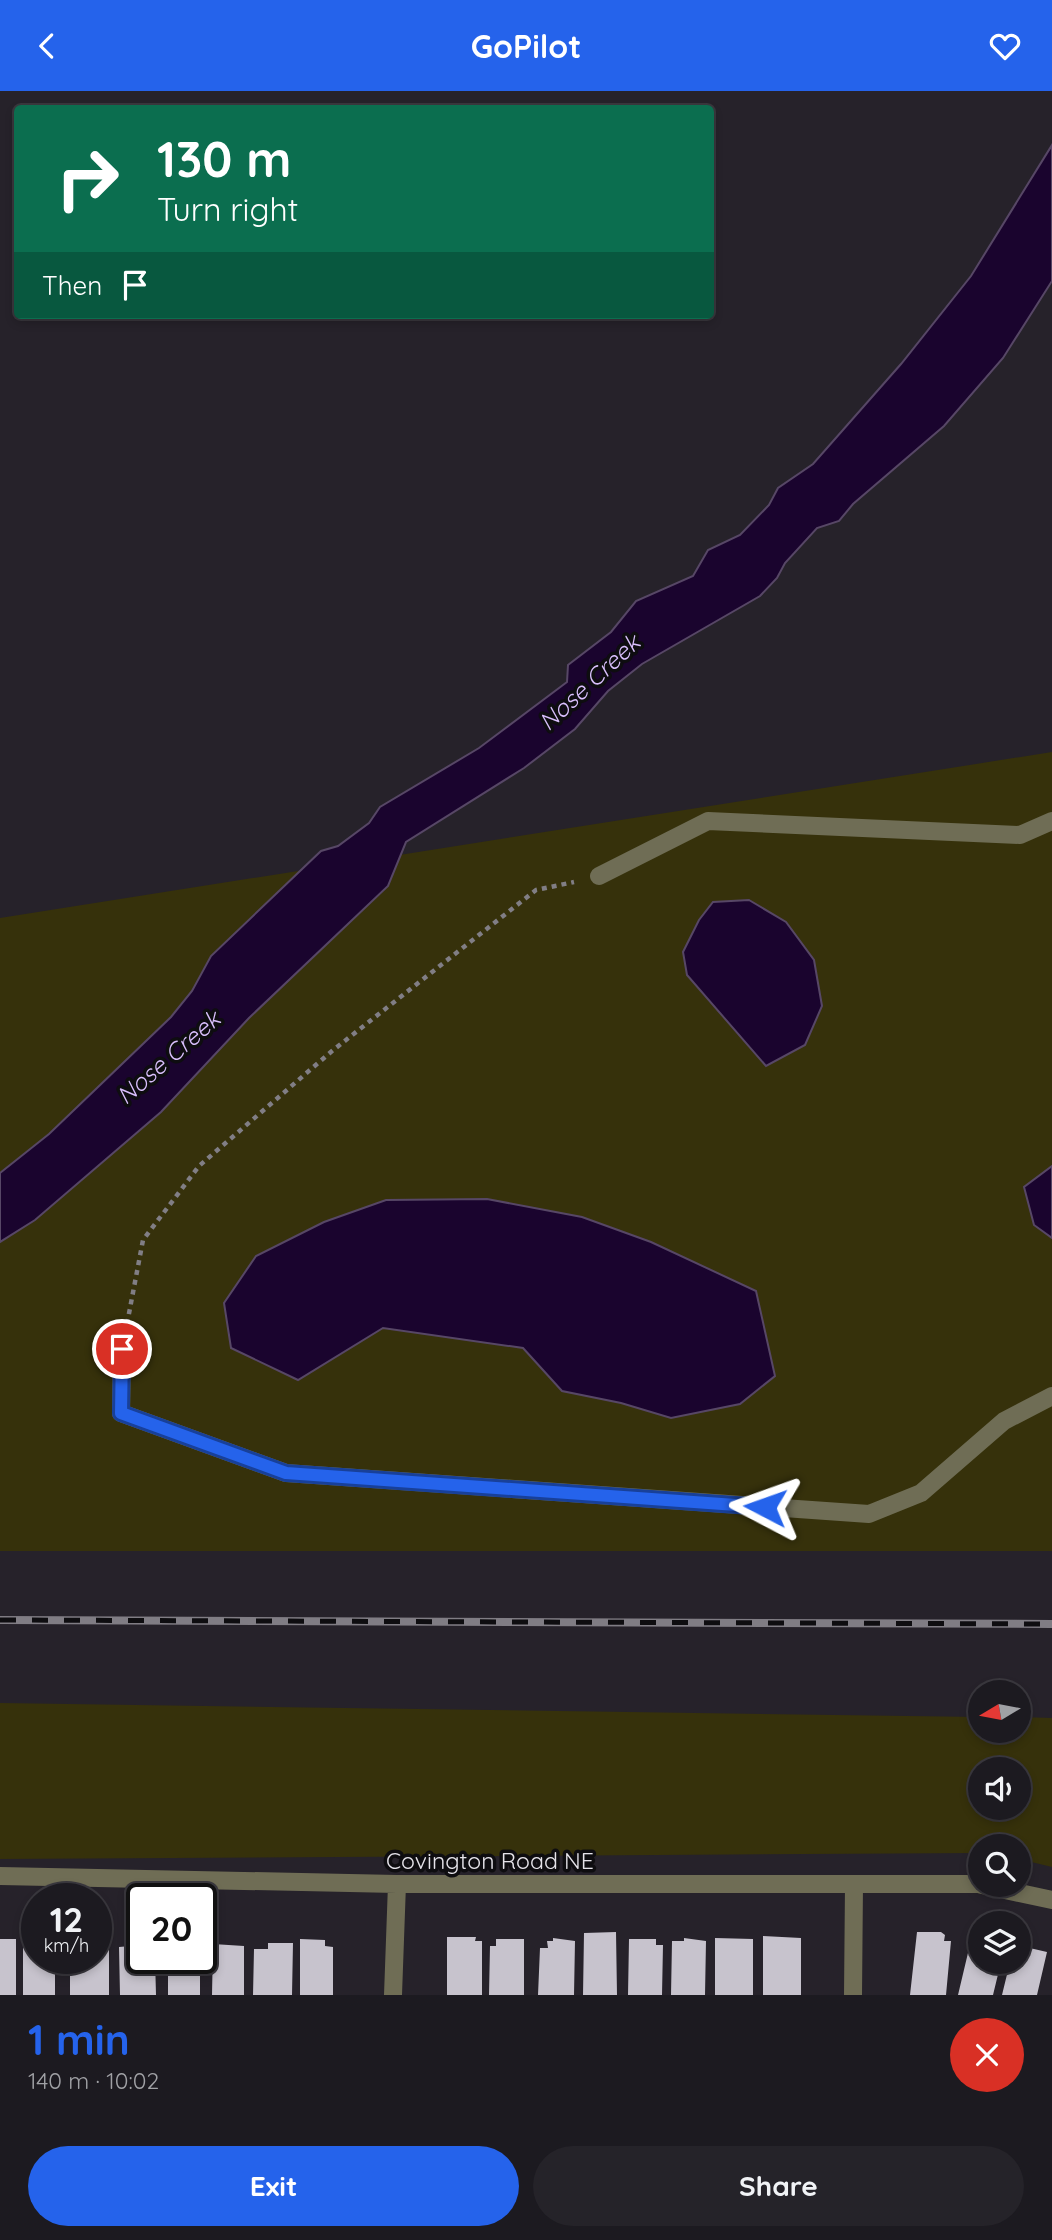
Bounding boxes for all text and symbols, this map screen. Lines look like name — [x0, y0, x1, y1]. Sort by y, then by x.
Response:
text: GoPilot — [471, 26, 581, 66]
icon: back — [28, 27, 66, 65]
icon: heart — [986, 27, 1024, 65]
text: 130 m — [157, 128, 291, 189]
icon: right — [42, 133, 133, 224]
text: Turn right — [157, 189, 298, 229]
icon: arrive — [116, 266, 154, 304]
text: Then — [42, 269, 102, 302]
water label: Nose Creek — [532, 626, 647, 737]
water label: Nose Creek — [110, 1002, 228, 1110]
pin — [92, 1319, 152, 1379]
icon: arrive — [103, 1330, 141, 1368]
position arrow — [728, 1470, 802, 1544]
north arrow — [968, 1680, 1031, 1743]
map controls — [968, 1680, 1031, 1974]
button: sound — [968, 1757, 1031, 1820]
button: search — [968, 1834, 1031, 1897]
street label: Covington Road NE — [386, 1846, 594, 1875]
speed limit sign: 20 — [126, 1883, 217, 1974]
text: 12 — [50, 1897, 83, 1941]
button: layers — [968, 1911, 1031, 1974]
text: km/h — [44, 1934, 89, 1957]
text: 1 min — [28, 2013, 130, 2066]
button: close — [950, 2018, 1024, 2092]
text: 140 m · 10:02 — [28, 2066, 159, 2095]
button: Exit — [28, 2146, 519, 2226]
button: Share — [533, 2146, 1024, 2226]

